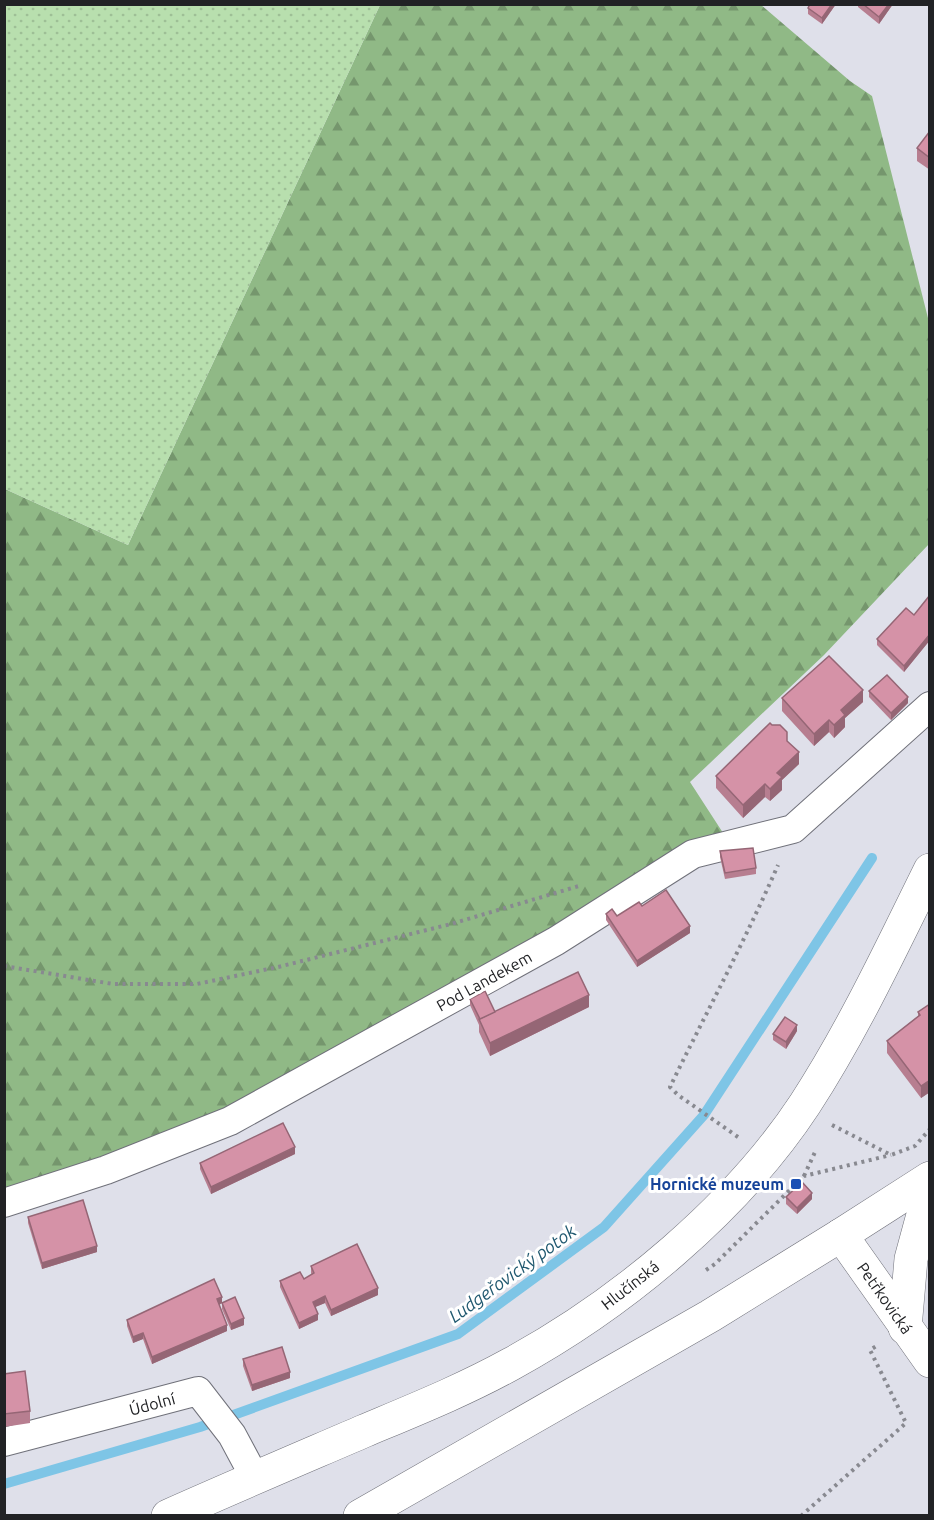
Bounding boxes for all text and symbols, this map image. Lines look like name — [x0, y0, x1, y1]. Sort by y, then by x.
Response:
street label: Pod Landekem — [433, 947, 535, 1015]
place label: Hornické muzeum — [650, 1175, 784, 1193]
marker: Hornické muzeum — [789, 1177, 803, 1191]
water label: Ludgeřovický potok — [445, 1220, 580, 1326]
street label: Hlučínská — [598, 1257, 662, 1313]
street label: Petřkovická — [854, 1259, 916, 1337]
street label: Údolní — [127, 1387, 178, 1419]

